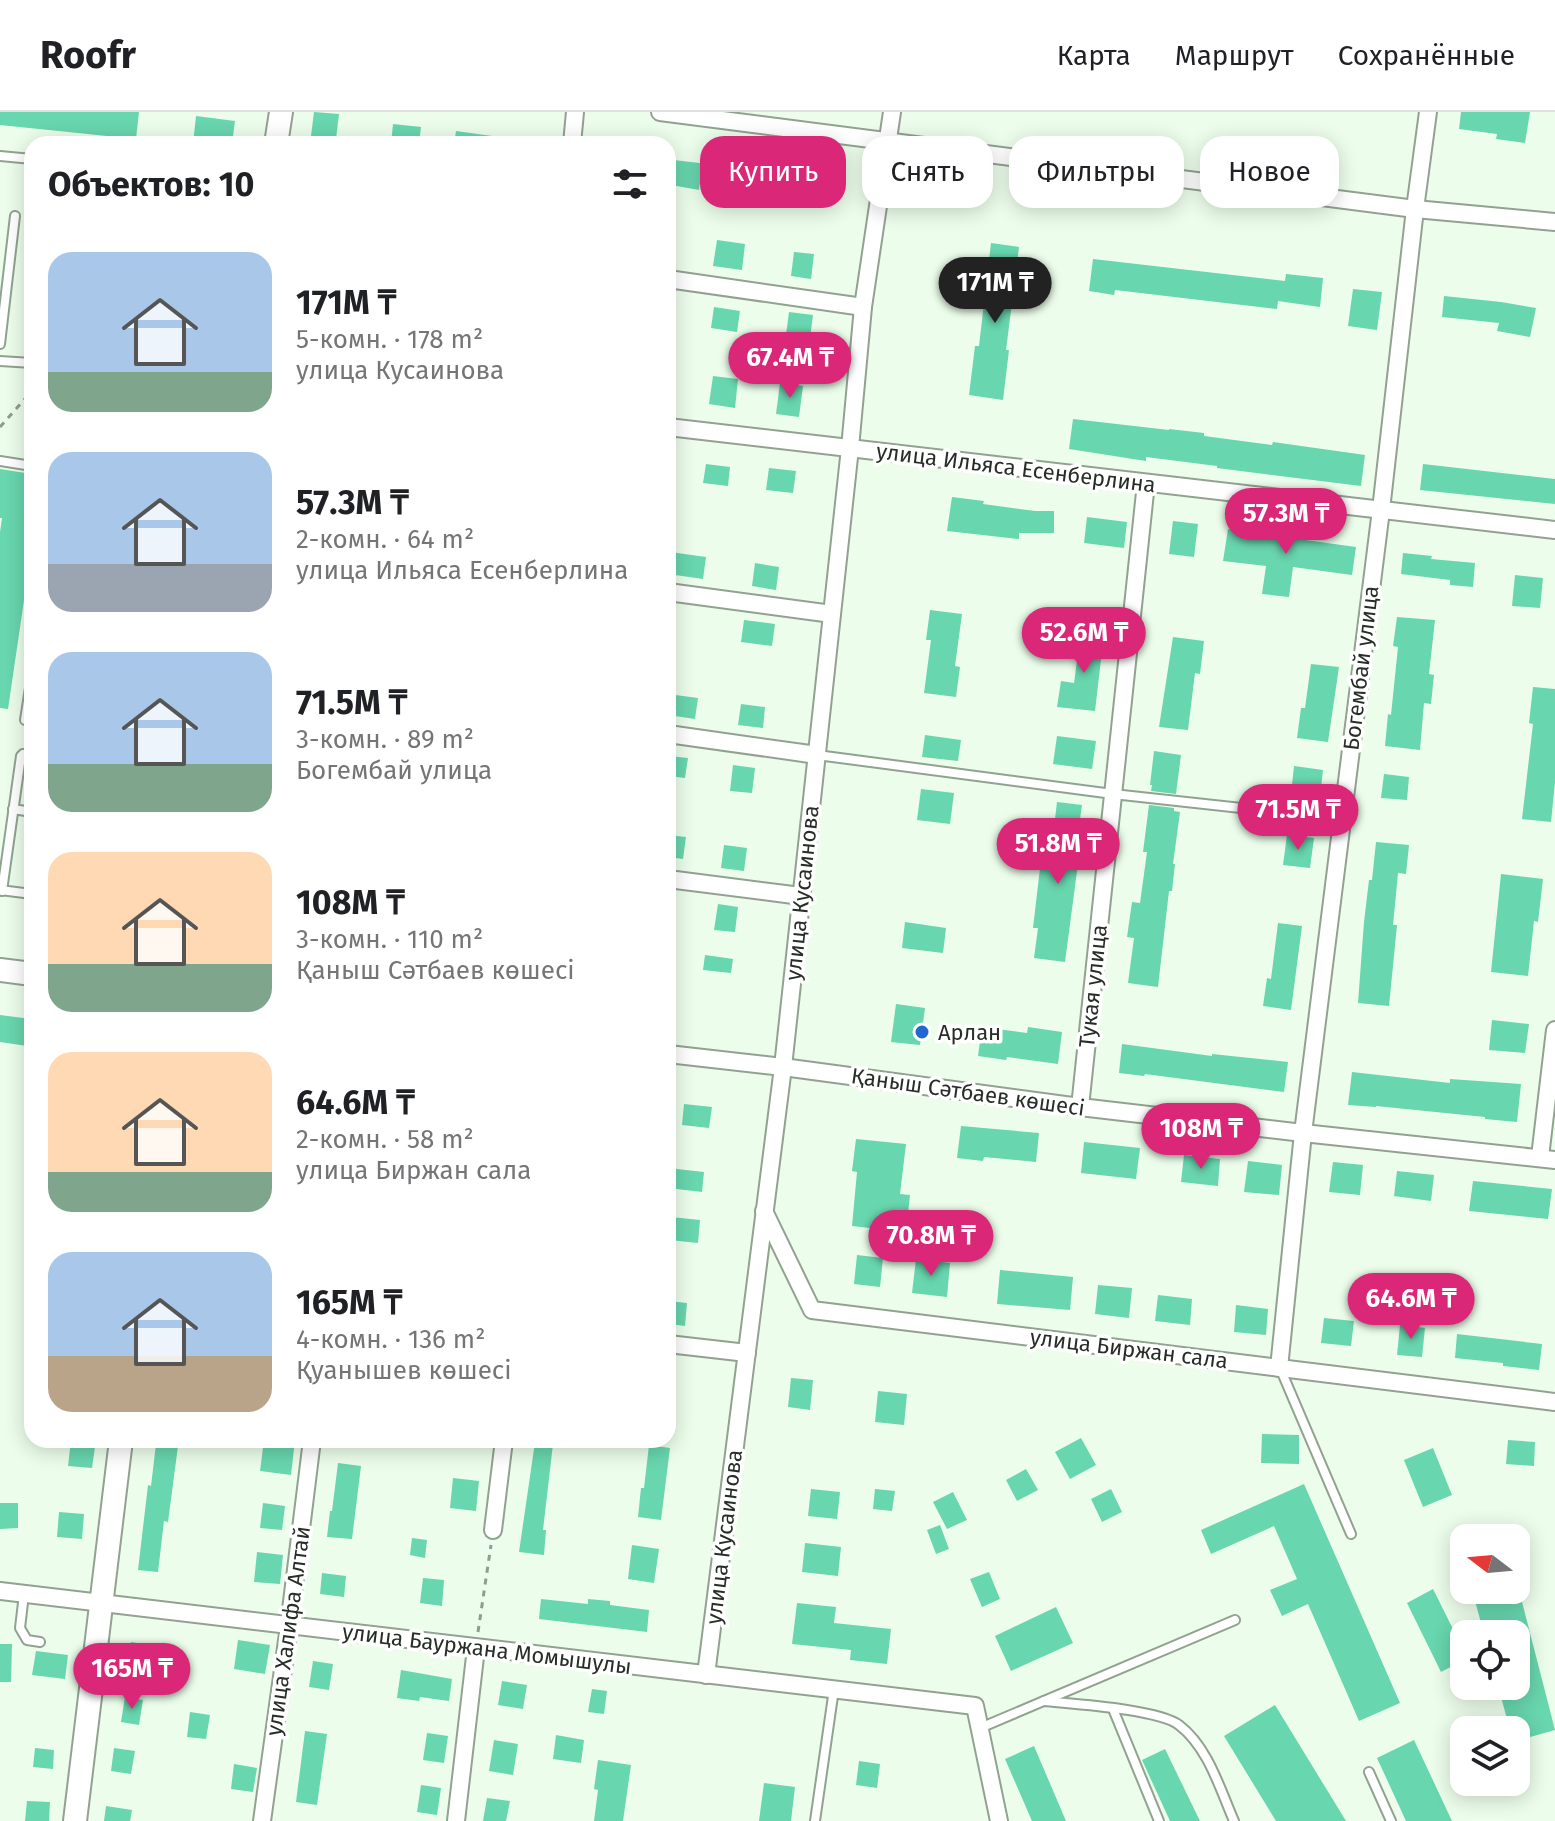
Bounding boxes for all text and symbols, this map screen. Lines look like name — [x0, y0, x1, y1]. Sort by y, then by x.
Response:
text: Roofr — [40, 32, 136, 78]
text: Карта — [1057, 39, 1131, 72]
text: Маршрут — [1175, 39, 1294, 72]
text: Сохранённые — [1338, 39, 1515, 72]
chip: Купить — [700, 136, 846, 208]
chip: Снять — [862, 136, 993, 208]
chip: Фильтры — [1009, 136, 1184, 208]
chip: Новое — [1200, 136, 1339, 208]
icon: filters — [608, 162, 652, 206]
text: Объектов: 10 — [48, 164, 254, 205]
pin: 171M ₸ — [930, 257, 1060, 325]
text: 171M ₸ — [957, 267, 1033, 298]
text: 171M ₸ — [296, 282, 396, 323]
icon: home — [112, 284, 208, 380]
text: 5-комн. · 178 m² — [296, 324, 483, 355]
pin: 67.4M ₸ — [716, 332, 864, 400]
text: 67.4M ₸ — [746, 342, 834, 373]
text: улица Кусаинова — [296, 355, 504, 386]
street label: улица Ильяса Есенберлина — [875, 437, 1157, 499]
text: 57.3M ₸ — [296, 482, 409, 523]
icon: home — [112, 484, 208, 580]
pin: 57.3M ₸ — [1212, 488, 1360, 556]
text: 57.3M ₸ — [1243, 498, 1329, 529]
text: 2-комн. · 64 m² — [296, 524, 474, 555]
text: улица Ильяса Есенберлина — [296, 555, 628, 586]
street label: Богембай улица — [1337, 584, 1385, 752]
pin: 52.6M ₸ — [1010, 607, 1158, 675]
text: 52.6M ₸ — [1040, 617, 1128, 648]
text: 71.5M ₸ — [296, 682, 407, 723]
icon: home — [112, 684, 208, 780]
text: 3-комн. · 89 m² — [296, 724, 474, 755]
text: Богембай улица — [296, 755, 492, 786]
pin: 71.5M ₸ — [1224, 784, 1372, 852]
text: 71.5M ₸ — [1255, 794, 1341, 825]
street label: улица Кусаинова — [779, 804, 825, 982]
pin: 51.8M ₸ — [984, 818, 1132, 886]
text: 51.8M ₸ — [1015, 828, 1101, 859]
text: 108M ₸ — [296, 882, 405, 923]
icon: home — [112, 884, 208, 980]
street label: Тукая улица — [1073, 923, 1113, 1049]
text: 3-комн. · 110 m² — [296, 924, 483, 955]
text: Қаныш Сәтбаев көшесі — [296, 955, 575, 986]
place label: Арлан — [938, 1019, 1001, 1046]
marker: Арлан — [913, 1023, 931, 1041]
street label: Қаныш Сәтбаев көшесі — [849, 1062, 1087, 1122]
text: 64.6M ₸ — [296, 1082, 415, 1123]
icon: home — [112, 1084, 208, 1180]
pin: 108M ₸ — [1136, 1103, 1266, 1171]
text: 108M ₸ — [1159, 1113, 1243, 1144]
text: 2-комн. · 58 m² — [296, 1124, 474, 1155]
text: улица Биржан сала — [296, 1155, 531, 1186]
pin: 70.8M ₸ — [857, 1210, 1005, 1278]
text: 70.8M ₸ — [886, 1220, 976, 1251]
pin: 64.6M ₸ — [1337, 1273, 1485, 1341]
text: 165M ₸ — [296, 1282, 402, 1323]
text: 64.6M ₸ — [1366, 1283, 1456, 1314]
icon: home — [112, 1284, 208, 1380]
street label: улица Биржан сала — [1029, 1323, 1229, 1375]
text: 4-комн. · 136 m² — [296, 1324, 485, 1355]
text: Қуанышев көшесі — [296, 1355, 512, 1386]
street label: улица Кусаинова — [700, 1448, 748, 1626]
street label: улица Халифа Алтай — [260, 1524, 316, 1738]
north arrow — [1450, 1524, 1530, 1604]
map controls — [1450, 1524, 1530, 1796]
street label: улица Бауржана Момышулы — [341, 1618, 633, 1680]
button: locate — [1450, 1620, 1530, 1700]
pin: 165M ₸ — [67, 1643, 197, 1711]
text: 165M ₸ — [91, 1653, 173, 1684]
button: layers — [1450, 1716, 1530, 1796]

